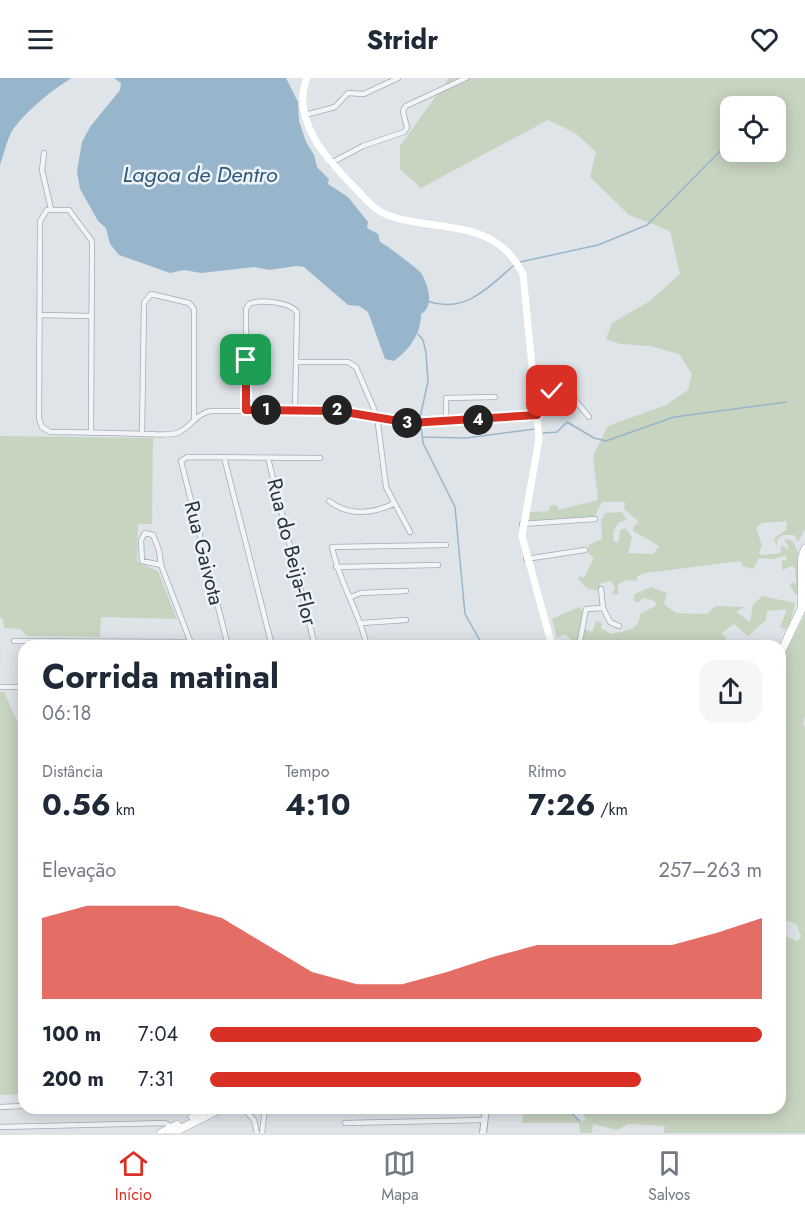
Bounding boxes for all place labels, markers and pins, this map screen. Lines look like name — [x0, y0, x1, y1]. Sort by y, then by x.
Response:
pin — [220, 334, 271, 385]
pin — [526, 365, 577, 416]
pin: 1 — [251, 395, 281, 425]
pin: 2 — [322, 395, 352, 425]
pin: 4 — [463, 405, 493, 435]
pin: 3 — [392, 408, 422, 438]

